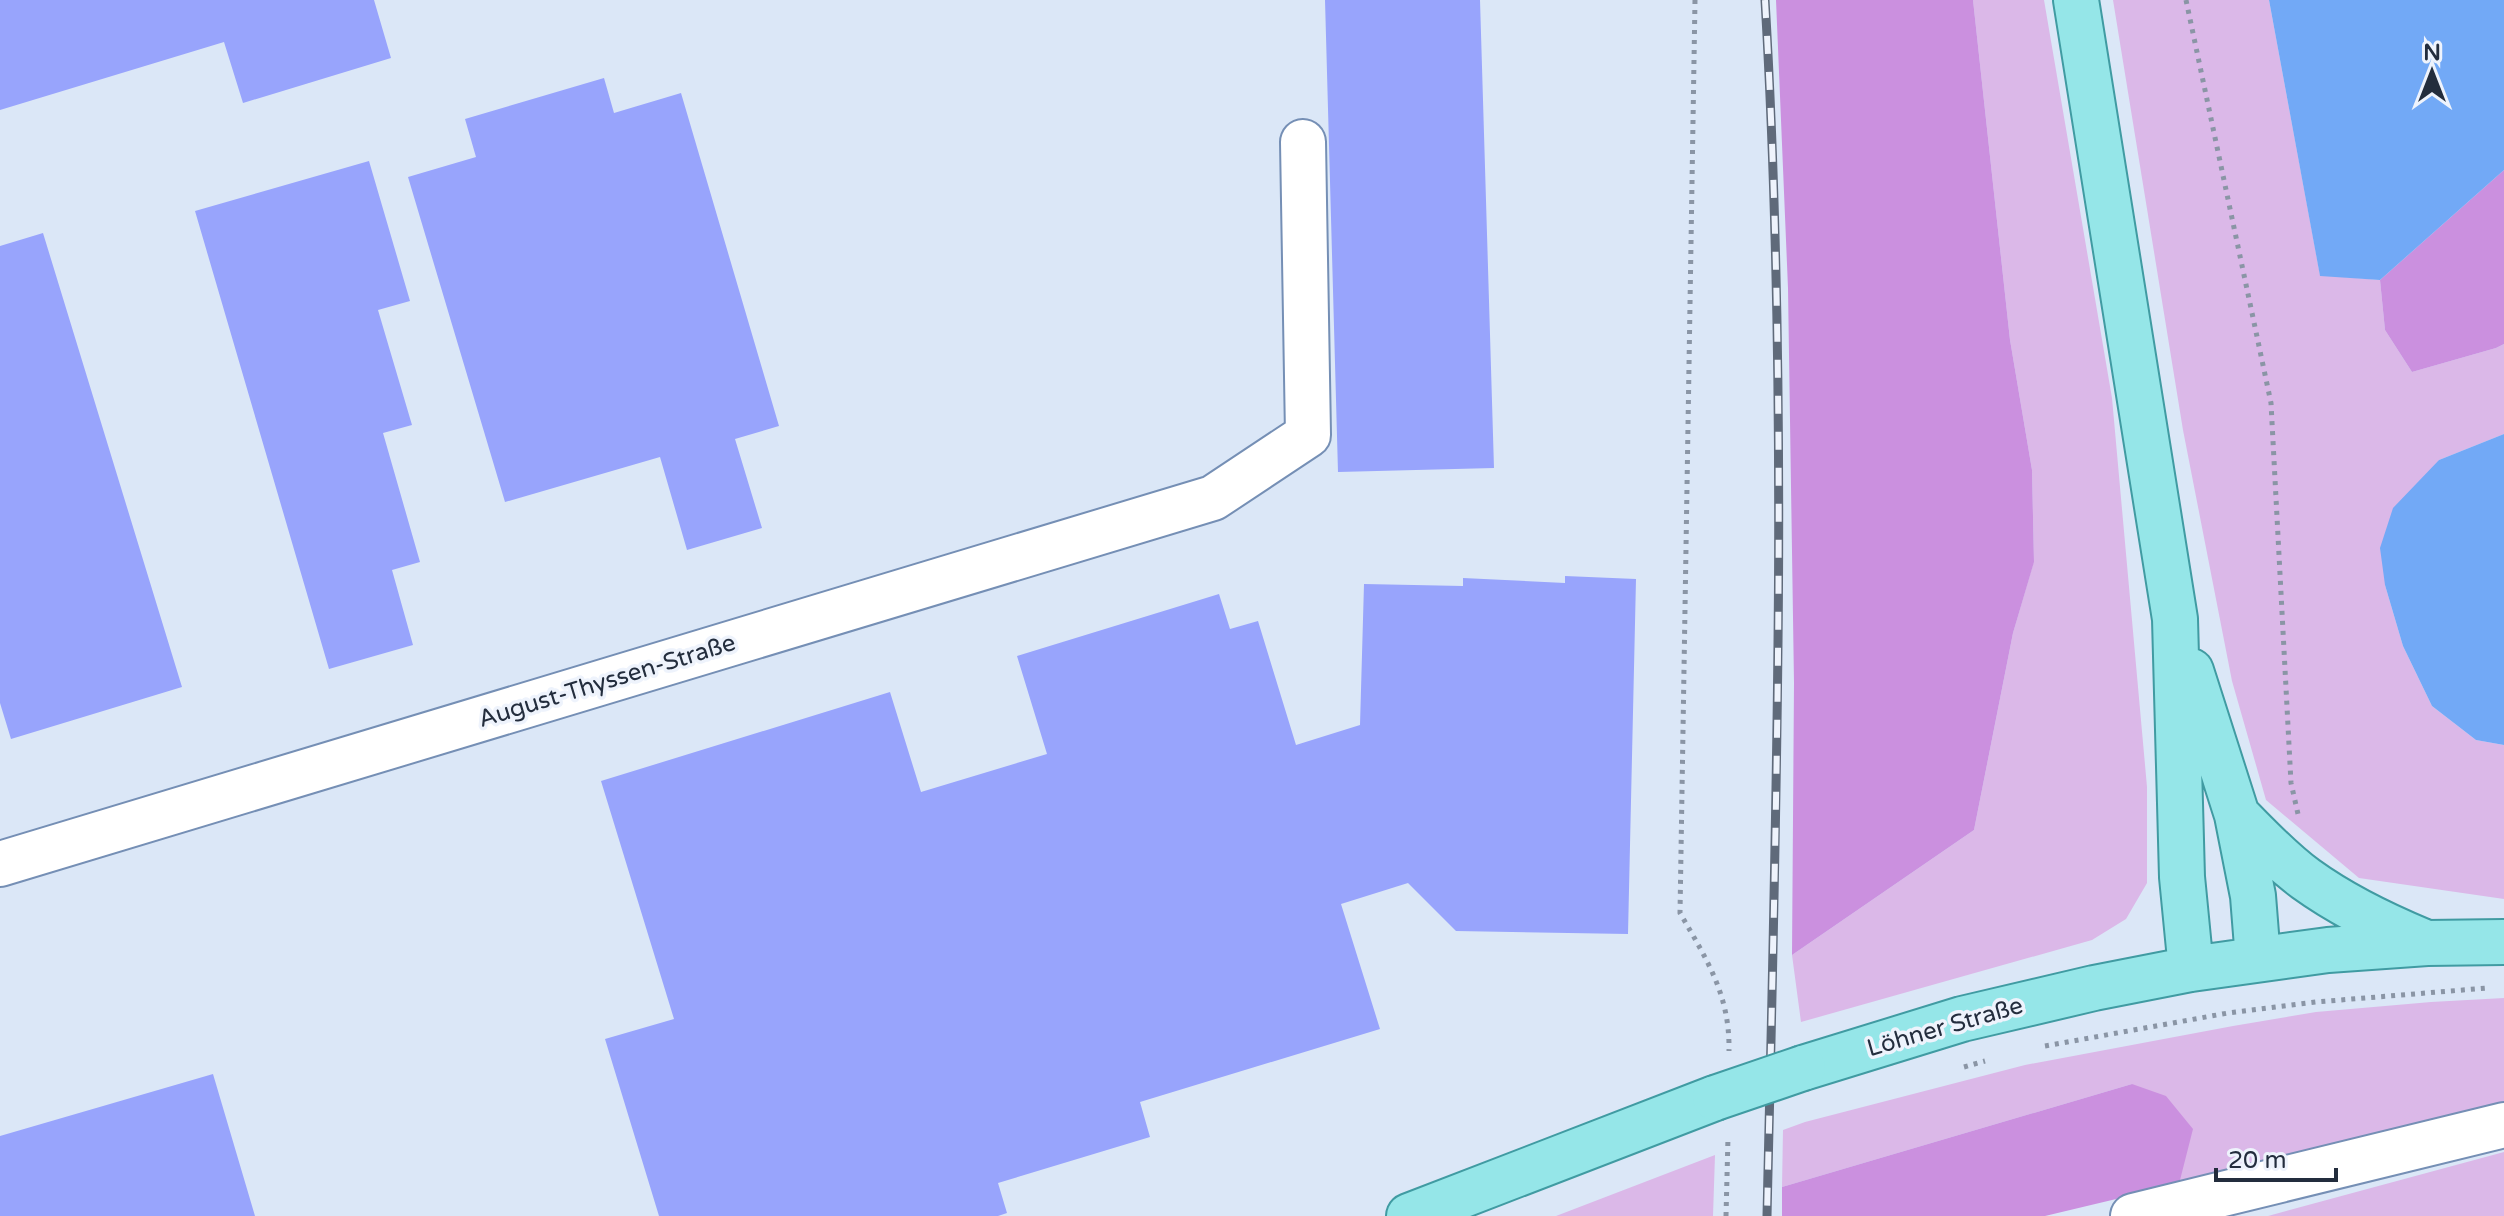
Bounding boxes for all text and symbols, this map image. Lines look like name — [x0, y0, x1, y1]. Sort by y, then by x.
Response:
north arrow — [2392, 32, 2472, 112]
text: N — [2423, 40, 2441, 66]
street label: August-Thyssen-Straße — [475, 628, 739, 734]
street label: Löhner Straße — [1864, 991, 2026, 1063]
scale bar — [2216, 1132, 2336, 1182]
text: 20 m — [2228, 1146, 2286, 1175]

